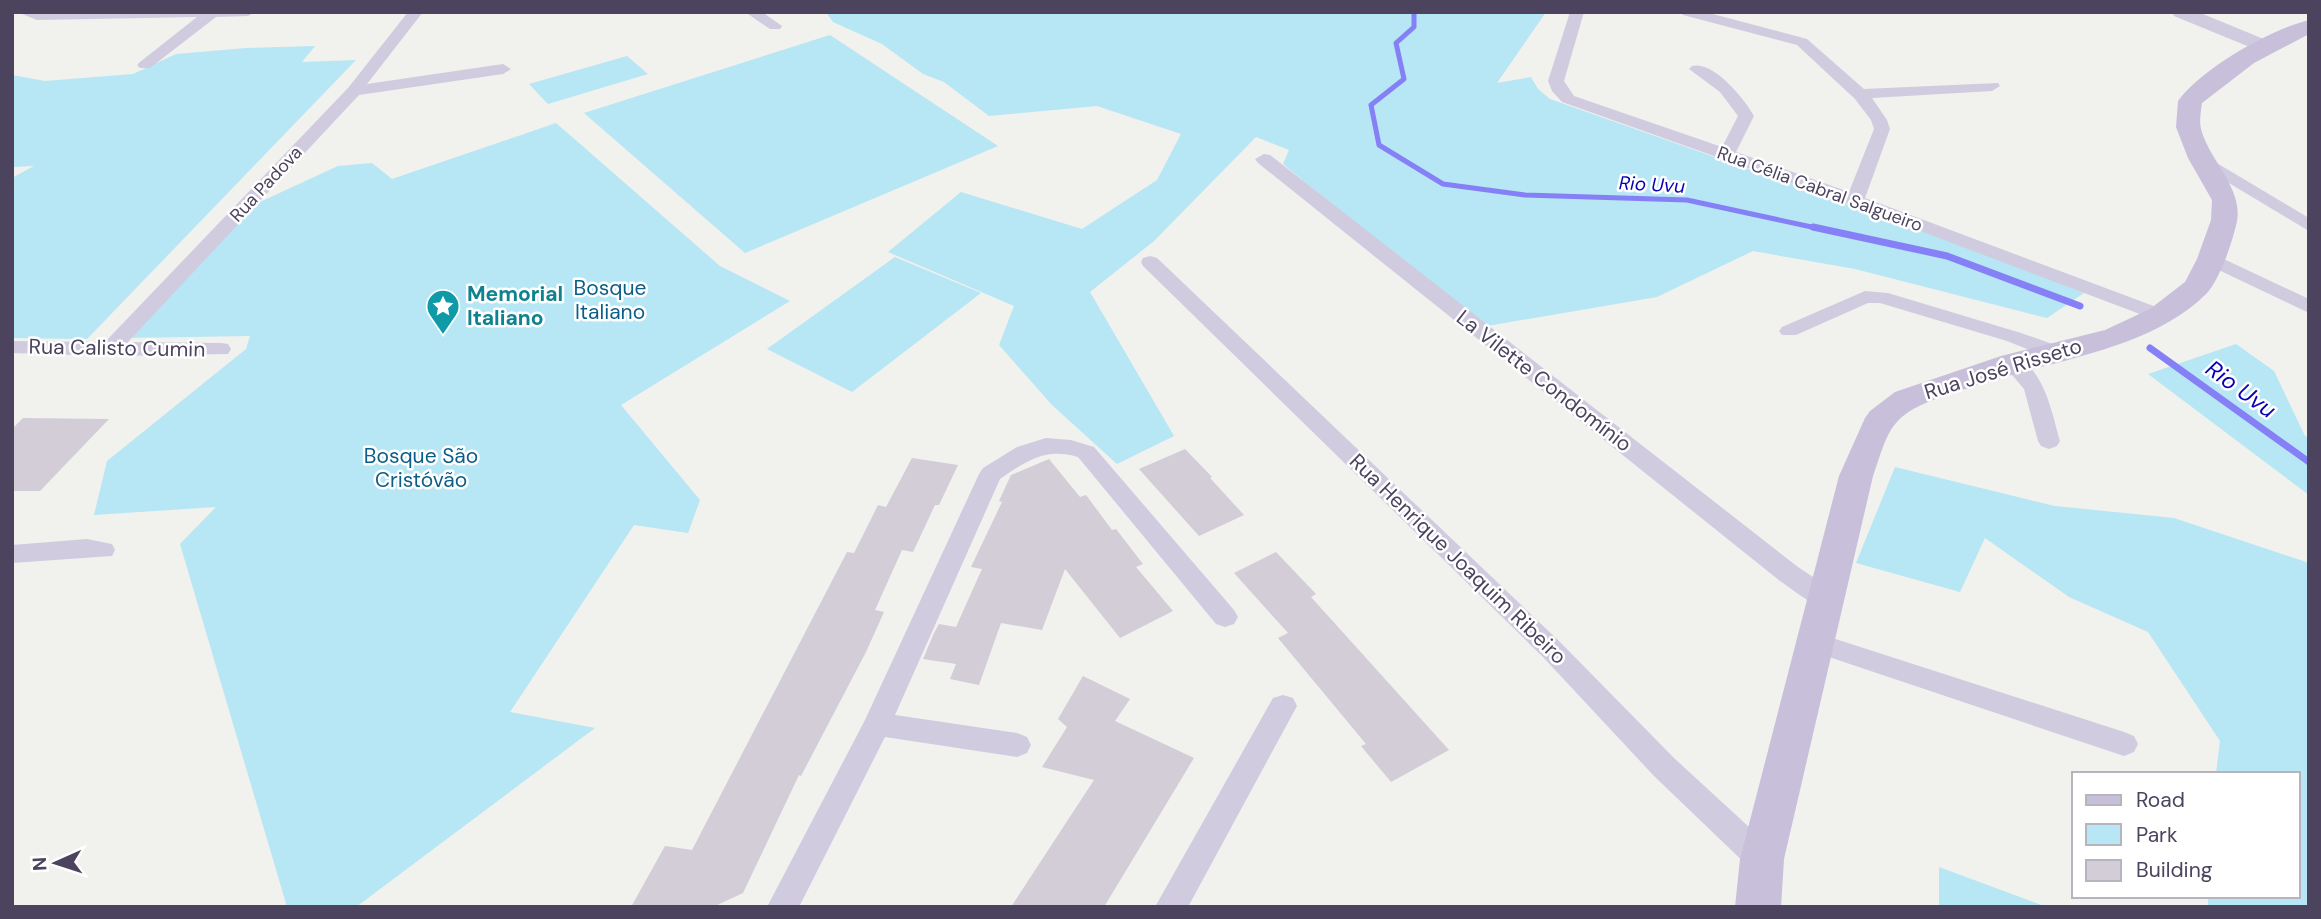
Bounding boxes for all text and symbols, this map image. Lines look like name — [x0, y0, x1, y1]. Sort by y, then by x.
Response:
street label: Rua Padova — [225, 141, 307, 227]
street label: Rua Célia Cabral Salgueiro — [1714, 141, 1926, 237]
water label: Rio Uvu — [1618, 170, 1686, 199]
park label: Bosque Italiano — [574, 274, 646, 326]
place label: Memorial Italiano — [467, 280, 563, 332]
place icon: Memorial Italiano — [424, 287, 462, 336]
street label: La Vilette Condomínio — [1451, 304, 1637, 458]
street label: Rua Calisto Cumin — [28, 332, 206, 364]
street label: Rua José Risseto — [1921, 332, 2085, 406]
water label: Rio Uvu — [2200, 353, 2282, 425]
park label: Bosque São Cristóvão — [364, 442, 478, 494]
street label: Rua Henrique Joaquim Ribeiro — [1343, 448, 1573, 670]
legend — [2072, 772, 2300, 898]
text: Road — [2136, 786, 2185, 814]
text: Park — [2136, 821, 2178, 849]
north arrow — [21, 828, 91, 898]
text: N — [27, 856, 52, 871]
text: Building — [2136, 856, 2213, 884]

